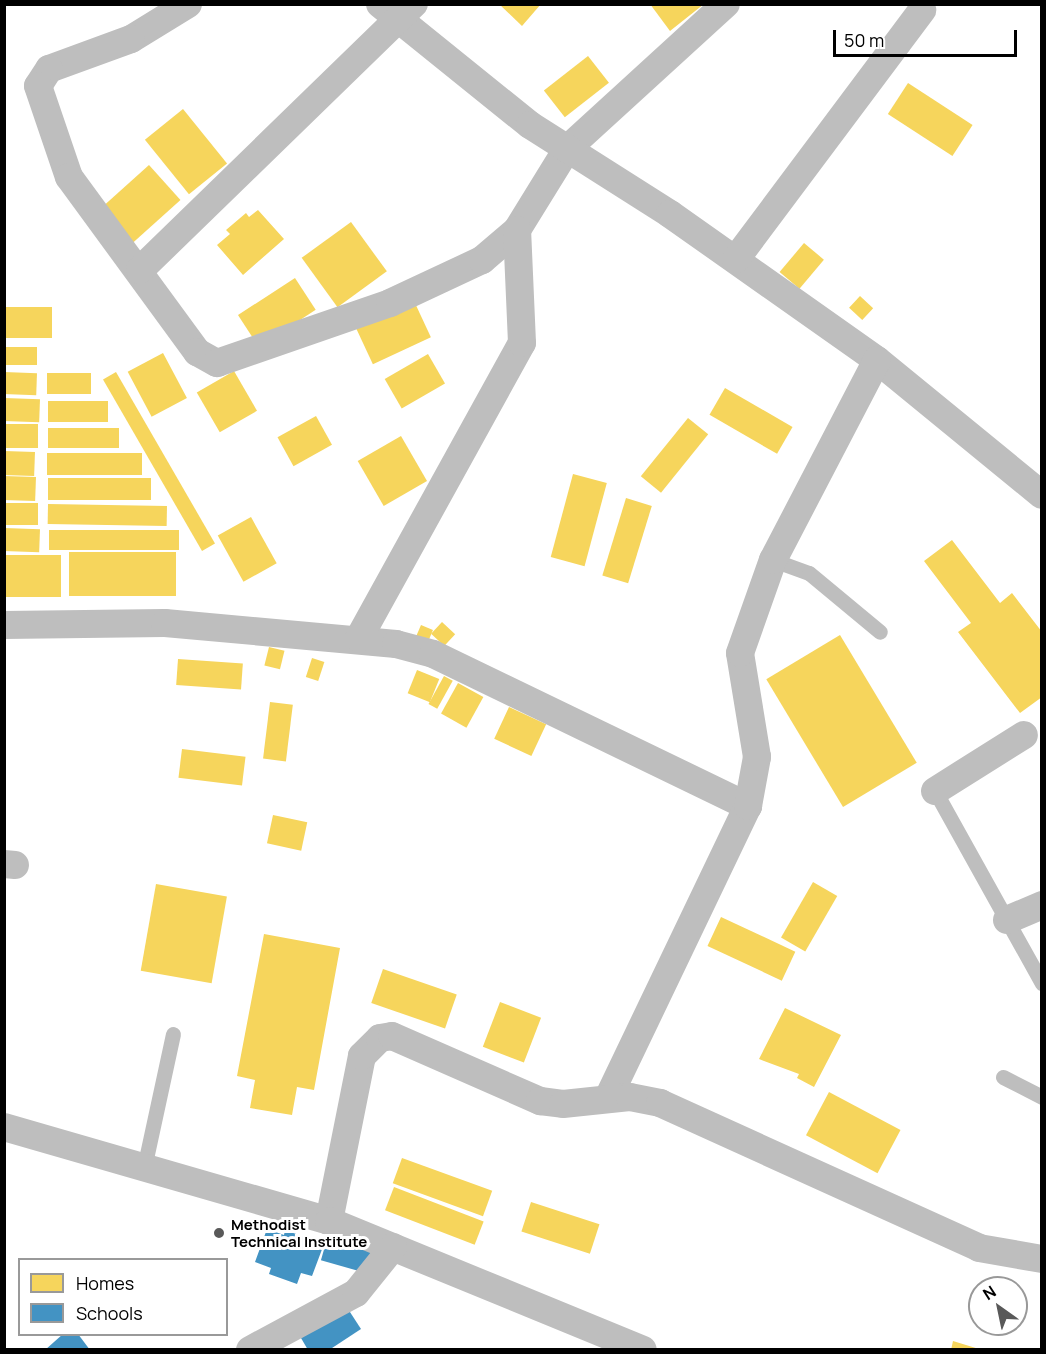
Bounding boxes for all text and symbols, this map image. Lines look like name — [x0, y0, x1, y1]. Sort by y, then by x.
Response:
scale bar — [836, 18, 1020, 56]
text: 50 m — [844, 28, 884, 52]
place label: Methodist Technical Institute — [231, 1215, 367, 1250]
marker: Methodist Technical Institute — [212, 1226, 226, 1240]
legend — [18, 1258, 228, 1336]
text: Homes — [76, 1271, 134, 1295]
north arrow — [968, 1276, 1028, 1336]
text: N — [978, 1280, 1000, 1305]
text: Schools — [76, 1301, 143, 1325]

